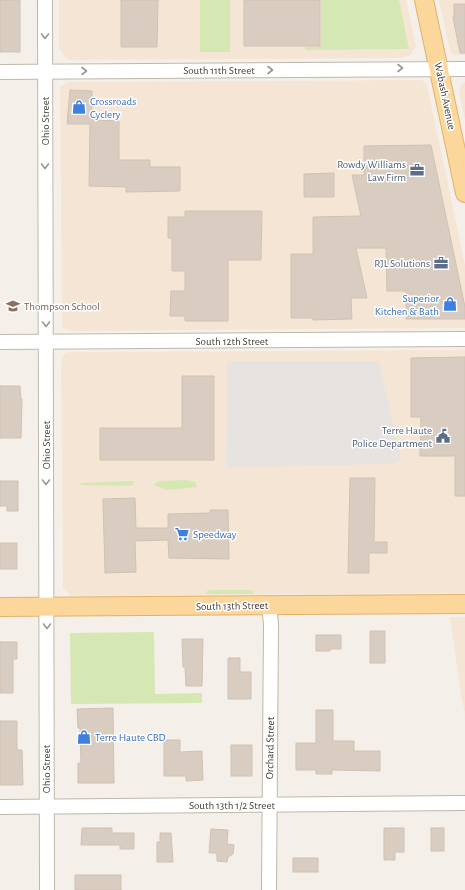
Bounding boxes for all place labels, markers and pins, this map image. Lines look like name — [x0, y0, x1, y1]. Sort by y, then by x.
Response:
place label: Crossroads Cyclery — [90, 96, 136, 120]
shop icon: Crossroads Cyclery — [71, 99, 87, 115]
place label: Rowdy Williams Law Firm — [337, 159, 406, 183]
office icon: Rowdy Williams Law Firm — [409, 162, 425, 178]
office icon: RJL Solutions — [433, 255, 449, 271]
place label: RJL Solutions — [374, 258, 430, 269]
place label: Superior Kitchen & Bath — [375, 293, 439, 317]
shop icon: Superior Kitchen & Bath — [442, 296, 458, 312]
school or university icon: Thompson School — [5, 298, 21, 314]
place label: Thompson School — [24, 301, 100, 312]
place label: Terre Haute Police Department — [352, 425, 432, 449]
public building icon: Terre Haute Police Department — [435, 428, 451, 444]
supermarket icon: Speedway — [174, 526, 190, 542]
place label: Speedway — [193, 529, 237, 540]
shop icon: Terre Haute CBD — [76, 729, 92, 745]
place label: Terre Haute CBD — [95, 732, 166, 743]

